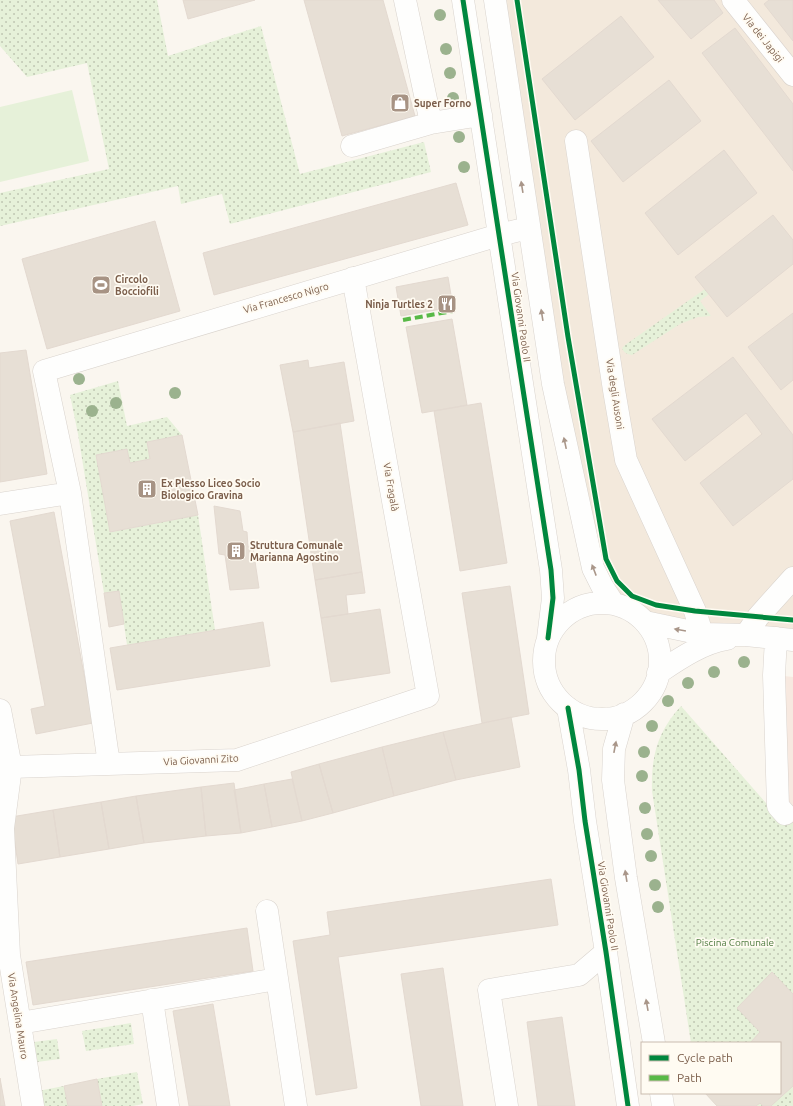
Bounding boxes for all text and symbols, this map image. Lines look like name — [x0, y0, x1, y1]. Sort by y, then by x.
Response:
street label: Via dei Japigi — [740, 12, 786, 64]
shop icon: Super Forno — [389, 92, 411, 114]
place label: Super Forno — [414, 98, 471, 109]
one-way arrow — [519, 181, 525, 193]
street label: Via Giovanni Paolo II — [509, 272, 533, 362]
sports icon: Circolo Bocciofili — [90, 274, 112, 296]
place label: Circolo Bocciofili — [115, 274, 159, 297]
street label: Via Francesco Nigro — [242, 280, 330, 315]
restaurant icon: Ninja Turtles 2 — [436, 293, 458, 315]
place label: Ninja Turtles 2 — [365, 299, 433, 310]
one-way arrow — [539, 309, 545, 321]
street label: Via degli Ausoni — [604, 358, 626, 430]
one-way arrow — [562, 437, 568, 449]
street label: Via Fragalà — [381, 462, 401, 512]
building icon: Ex Plesso Liceo Socio Biologico Gravina — [136, 478, 158, 500]
place label: Ex Plesso Liceo Socio Biologico Gravina — [161, 478, 260, 501]
building icon: Struttura Comunale Marianna Agostino — [225, 540, 247, 562]
place label: Struttura Comunale Marianna Agostino — [250, 540, 343, 563]
one-way arrow — [591, 563, 597, 575]
one-way arrow — [673, 627, 686, 633]
one-way arrow — [613, 741, 619, 754]
street label: Via Giovanni Zito — [163, 753, 239, 767]
street label: Via Giovanni Paolo II — [596, 861, 620, 951]
one-way arrow — [623, 870, 629, 882]
park label: Piscina Comunale — [696, 937, 774, 948]
street label: Via Angelina Mauro — [6, 972, 30, 1060]
one-way arrow — [644, 998, 650, 1011]
legend — [641, 1042, 781, 1094]
text: Cycle path — [677, 1051, 733, 1064]
text: Path — [677, 1071, 702, 1084]

